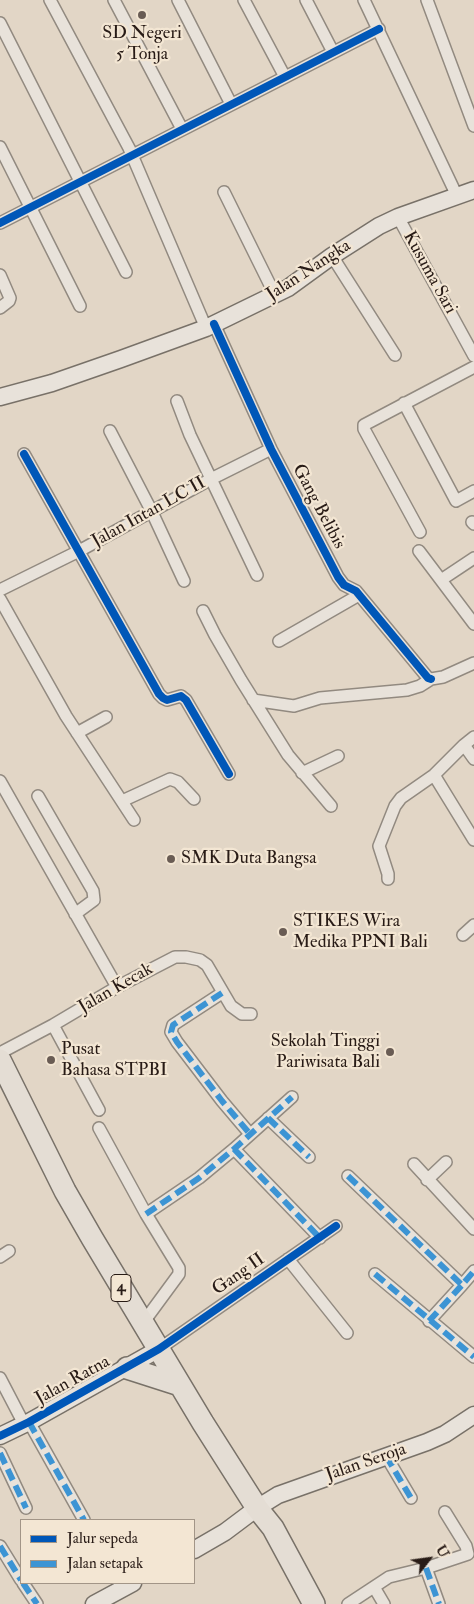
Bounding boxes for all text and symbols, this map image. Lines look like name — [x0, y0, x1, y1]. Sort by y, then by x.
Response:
marker: SD Negeri 5 Tonja — [136, 9, 148, 21]
place label: SD Negeri 5 Tonja — [102, 23, 182, 66]
street label: Kusuma Sari — [397, 228, 461, 318]
street label: Jalan Nangka — [263, 236, 355, 306]
street label: Gang Belibis — [287, 461, 349, 553]
street label: Jalan Intan LC II — [88, 473, 210, 553]
place label: SMK Duta Bangsa — [181, 848, 317, 870]
marker: SMK Duta Bangsa — [165, 853, 177, 865]
place label: STIKES Wira Medika PPNI Bali — [293, 911, 428, 954]
marker: STIKES Wira Medika PPNI Bali — [277, 926, 289, 938]
street label: Jalan Kecak — [75, 959, 157, 1019]
place label: Sekolah Tinggi Pariwisata Bali — [271, 1031, 380, 1074]
place label: Pusat Bahasa STPBI — [61, 1039, 167, 1082]
marker: Sekolah Tinggi Pariwisata Bali — [384, 1046, 396, 1058]
marker: Pusat Bahasa STPBI — [45, 1054, 57, 1066]
street label: Gang II — [209, 1249, 269, 1301]
road number: 4 — [111, 1275, 131, 1302]
street label: Jalan Ratna — [32, 1352, 114, 1410]
street label: Jalan Seroja — [323, 1439, 409, 1487]
legend — [20, 1519, 195, 1584]
text: Jalur sepeda — [67, 1529, 138, 1548]
north arrow — [404, 1534, 454, 1584]
text: U — [432, 1542, 453, 1561]
text: Jalan setapak — [67, 1554, 143, 1573]

